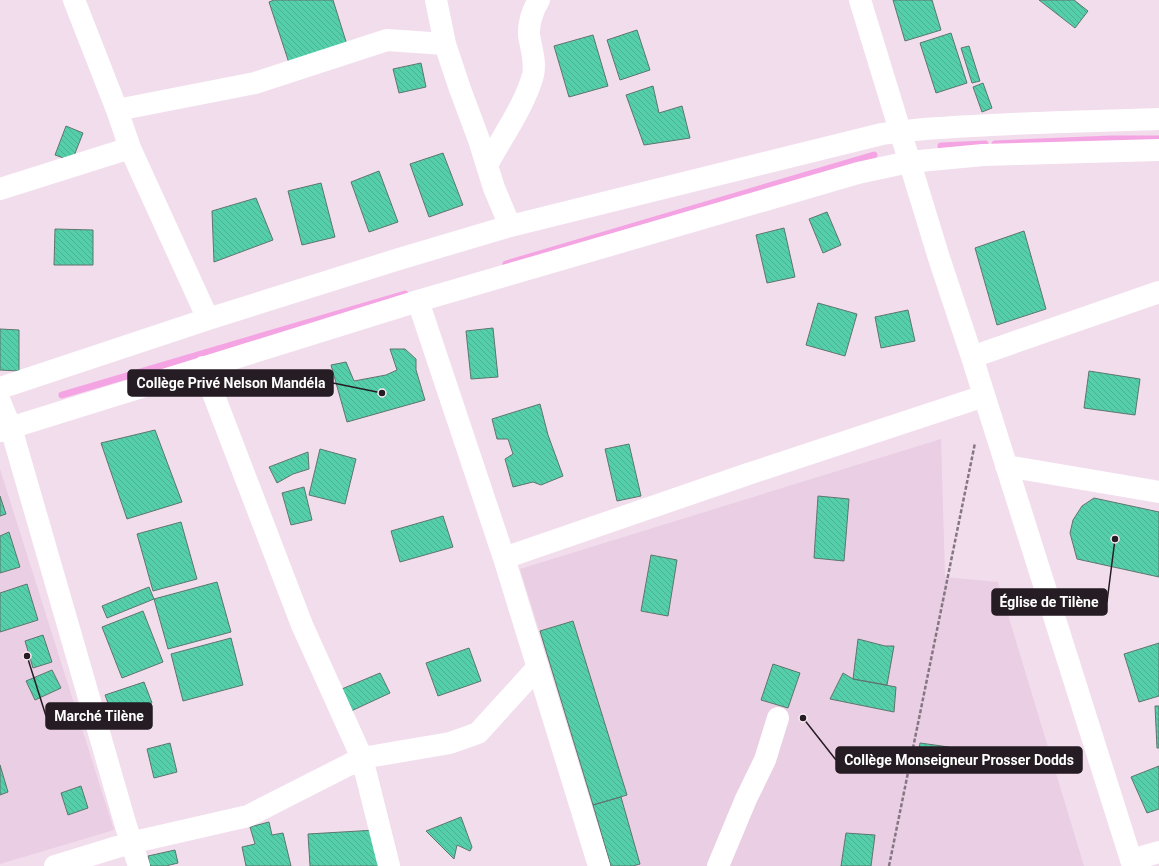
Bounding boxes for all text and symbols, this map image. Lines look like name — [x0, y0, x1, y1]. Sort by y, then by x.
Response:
callout: Collège Privé Nelson Mandéla — [128, 370, 333, 396]
text: Collège Privé Nelson Mandéla — [137, 375, 326, 391]
callout: Église de Tilène — [992, 589, 1107, 615]
text: Église de Tilène — [1000, 593, 1099, 610]
callout: Marché Tilène — [46, 703, 152, 729]
text: Marché Tilène — [54, 708, 144, 724]
callout: Collège Monseigneur Prosser Dodds — [836, 747, 1082, 773]
text: Collège Monseigneur Prosser Dodds — [844, 752, 1074, 768]

